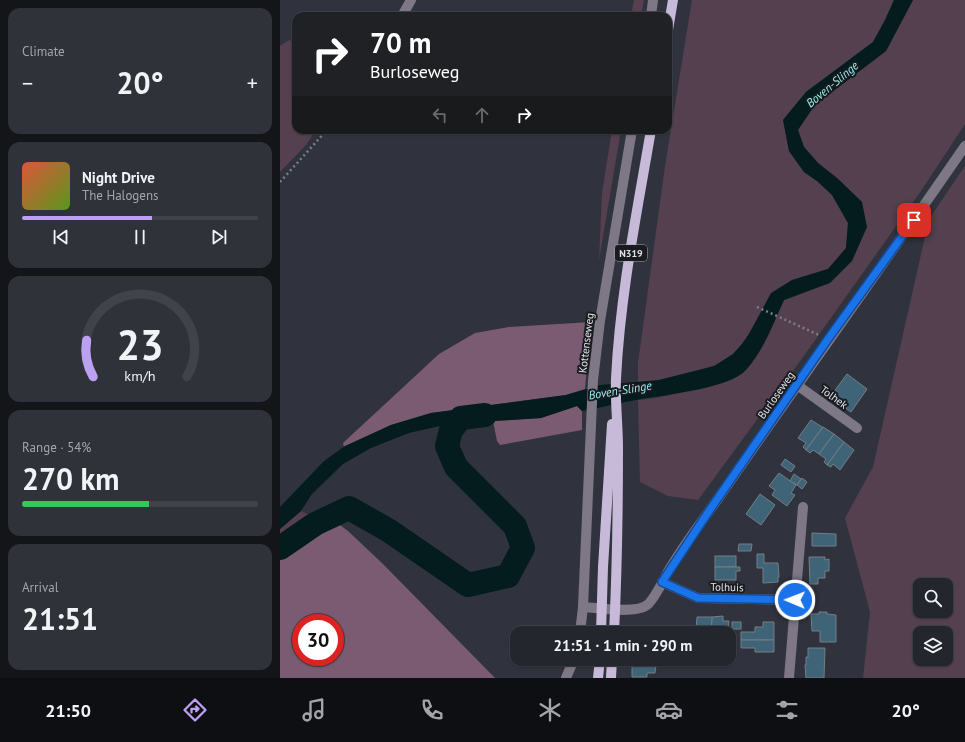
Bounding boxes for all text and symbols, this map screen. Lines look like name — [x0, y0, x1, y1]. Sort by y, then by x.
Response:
text: 70 m — [370, 24, 431, 61]
icon: right — [304, 28, 356, 80]
text: Climate — [22, 43, 65, 60]
water label: Boven-Slinge — [803, 57, 862, 110]
text: Burloseweg — [370, 60, 459, 83]
text: 20° — [116, 63, 164, 102]
text: − — [22, 69, 33, 97]
text: + — [247, 69, 258, 97]
icon: left — [429, 104, 451, 126]
icon: ahead — [471, 104, 493, 126]
icon: right — [513, 104, 535, 126]
text: Night Drive — [82, 168, 155, 187]
text: The Halogens — [82, 187, 159, 204]
pin — [897, 203, 931, 237]
icon: arrive — [903, 209, 925, 231]
icon: previous — [50, 226, 72, 248]
icon: pause — [129, 226, 151, 248]
icon: next — [208, 226, 230, 248]
road number: N319 — [615, 245, 647, 261]
street label: Kottenseweg — [575, 312, 597, 374]
text: 23 — [116, 318, 164, 371]
text: km/h — [124, 366, 156, 385]
street label: Burloseweg — [755, 369, 797, 421]
water label: Boven-Slinge — [587, 378, 653, 402]
street label: Tolhek — [817, 382, 851, 412]
text: Range · 54% — [22, 439, 91, 456]
text: 270 km — [22, 459, 120, 498]
map controls — [913, 578, 953, 666]
button: search — [913, 578, 953, 618]
text: Arrival — [22, 579, 58, 596]
position arrow — [774, 579, 816, 621]
street label: Tolhuis — [710, 580, 744, 594]
text: 21:51 — [22, 599, 98, 638]
speed limit sign: 30 — [292, 614, 344, 666]
button: layers — [913, 626, 953, 666]
text: 21:51 · 1 min · 290 m — [554, 636, 692, 655]
icon: directions — [181, 696, 209, 724]
icon: music — [300, 696, 328, 724]
icon: phone — [418, 696, 446, 724]
icon: climate — [536, 696, 564, 724]
icon: car — [655, 696, 683, 724]
icon: filters — [773, 696, 801, 724]
text: 21:50 — [45, 699, 91, 722]
text: 20° — [891, 699, 920, 722]

